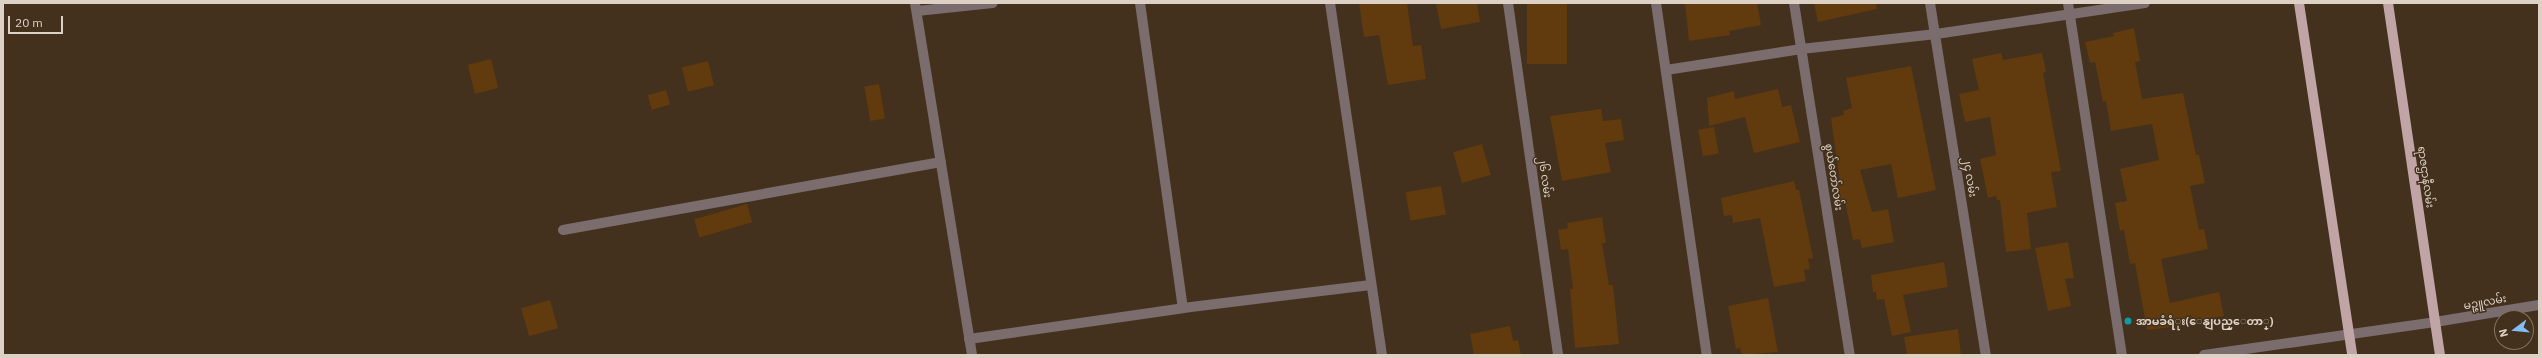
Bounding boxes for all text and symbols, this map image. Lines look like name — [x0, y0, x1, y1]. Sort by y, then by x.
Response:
scale bar — [10, 8, 65, 34]
text: 20 m — [15, 15, 43, 30]
street label: စွယ်တော်လမ်း — [1822, 143, 1846, 211]
street label: ရာဇဌာနီလမ်း — [2415, 145, 2437, 209]
street label: ၂၆ လမ်း — [1536, 155, 1554, 199]
street label: ၂၄ လမ်း — [1960, 156, 1980, 198]
street label: မဉ္ဇူလမ်း — [2462, 292, 2508, 312]
north arrow — [2494, 310, 2534, 350]
place label: အာမခံရံုး(ေနျပည္ေတာ္) — [2136, 314, 2273, 328]
marker: အာမခံရံုး(ေနျပည္ေတာ္) — [2123, 316, 2133, 326]
text: N — [2496, 327, 2511, 339]

